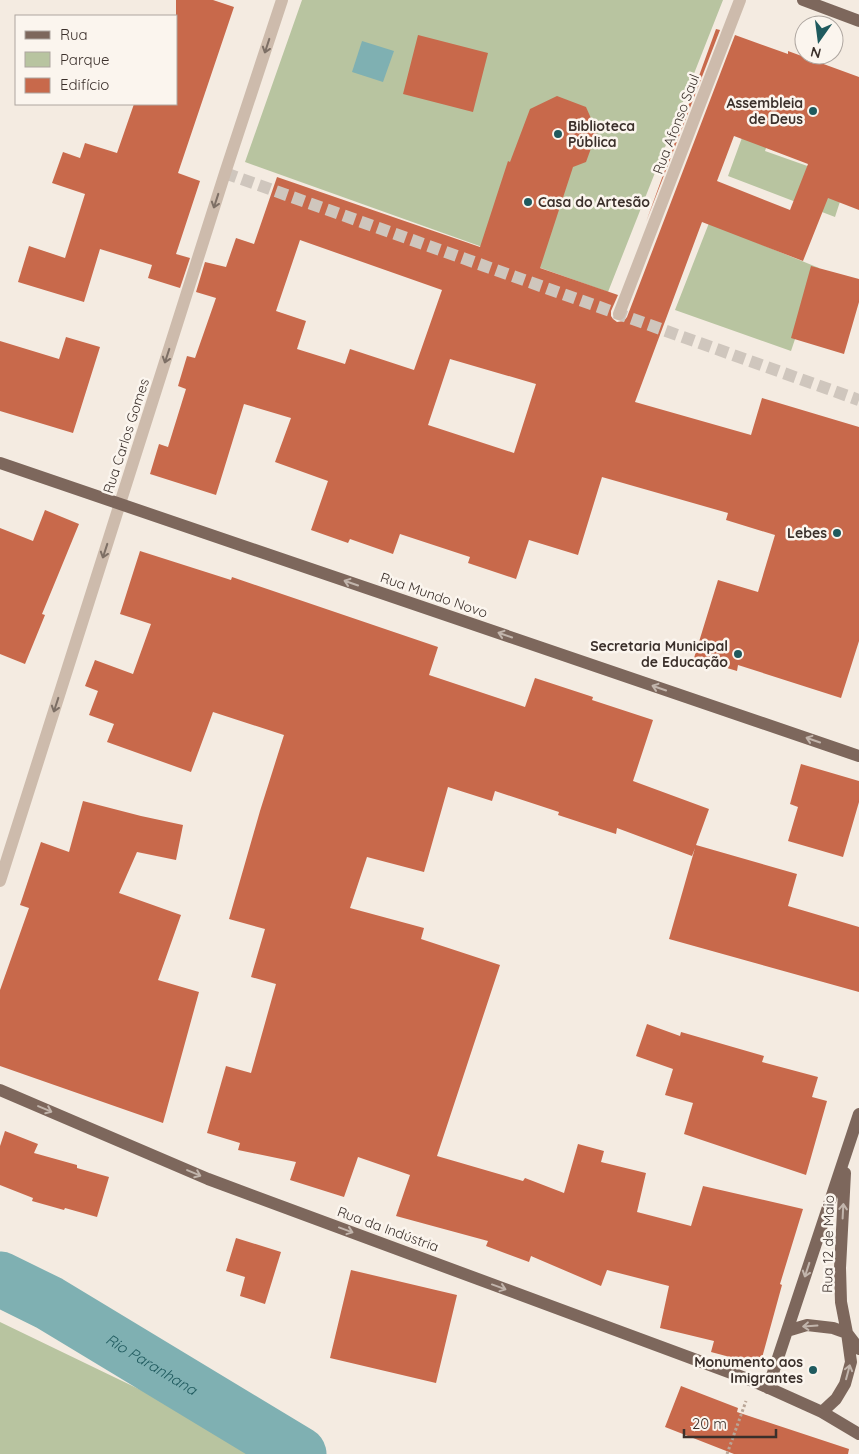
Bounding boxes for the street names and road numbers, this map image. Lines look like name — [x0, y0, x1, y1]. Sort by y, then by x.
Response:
street label: Rua Afonso Saul — [649, 71, 703, 177]
street label: Rua Carlos Gomes — [99, 376, 153, 496]
street label: Rua Mundo Novo — [378, 568, 490, 622]
street label: Rua 12 de Maio — [818, 1195, 838, 1293]
street label: Rua da Indústria — [335, 1202, 441, 1256]

